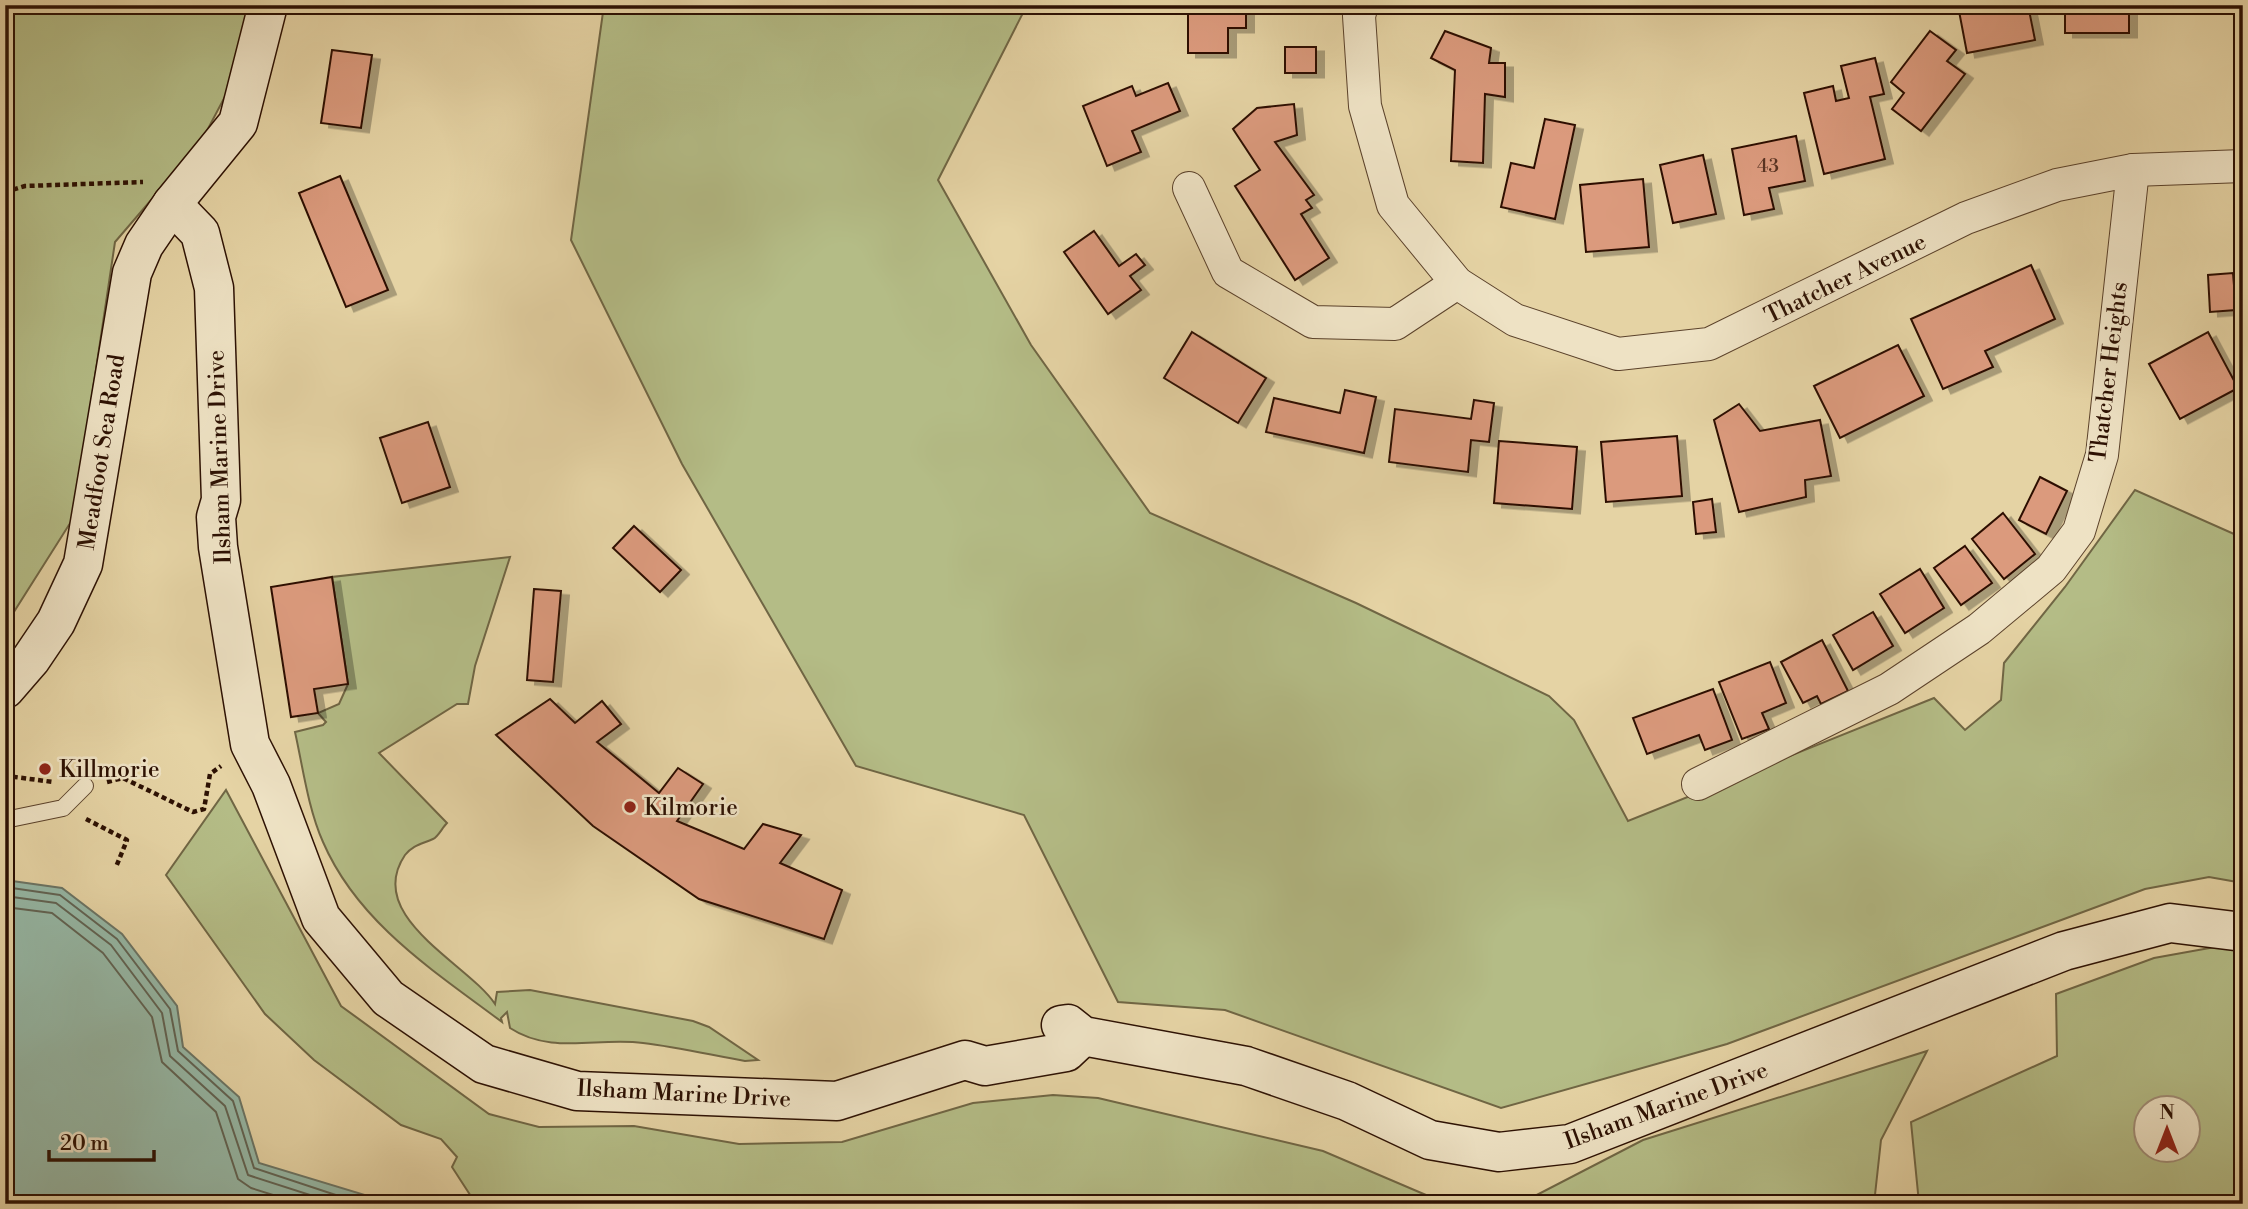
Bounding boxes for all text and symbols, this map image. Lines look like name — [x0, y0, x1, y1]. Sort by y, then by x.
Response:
house number: 43 — [1757, 154, 1779, 178]
street label: Thatcher Avenue — [1760, 228, 1931, 330]
street label: Thatcher Heights — [2084, 280, 2134, 464]
street label: Ilsham Marine Drive — [202, 349, 238, 565]
street label: Meadfoot Sea Road — [73, 352, 131, 552]
place label: Killmorie — [59, 756, 160, 784]
marker: Killmorie — [37, 761, 53, 777]
place label: Kilmorie — [644, 794, 738, 822]
marker: Kilmorie — [622, 799, 638, 815]
street label: Ilsham Marine Drive — [1561, 1056, 1772, 1156]
street label: Ilsham Marine Drive — [576, 1074, 792, 1114]
north arrow — [2132, 1094, 2202, 1164]
text: N — [2159, 1101, 2175, 1125]
scale bar — [49, 1118, 154, 1162]
text: 20 m — [60, 1131, 109, 1157]

